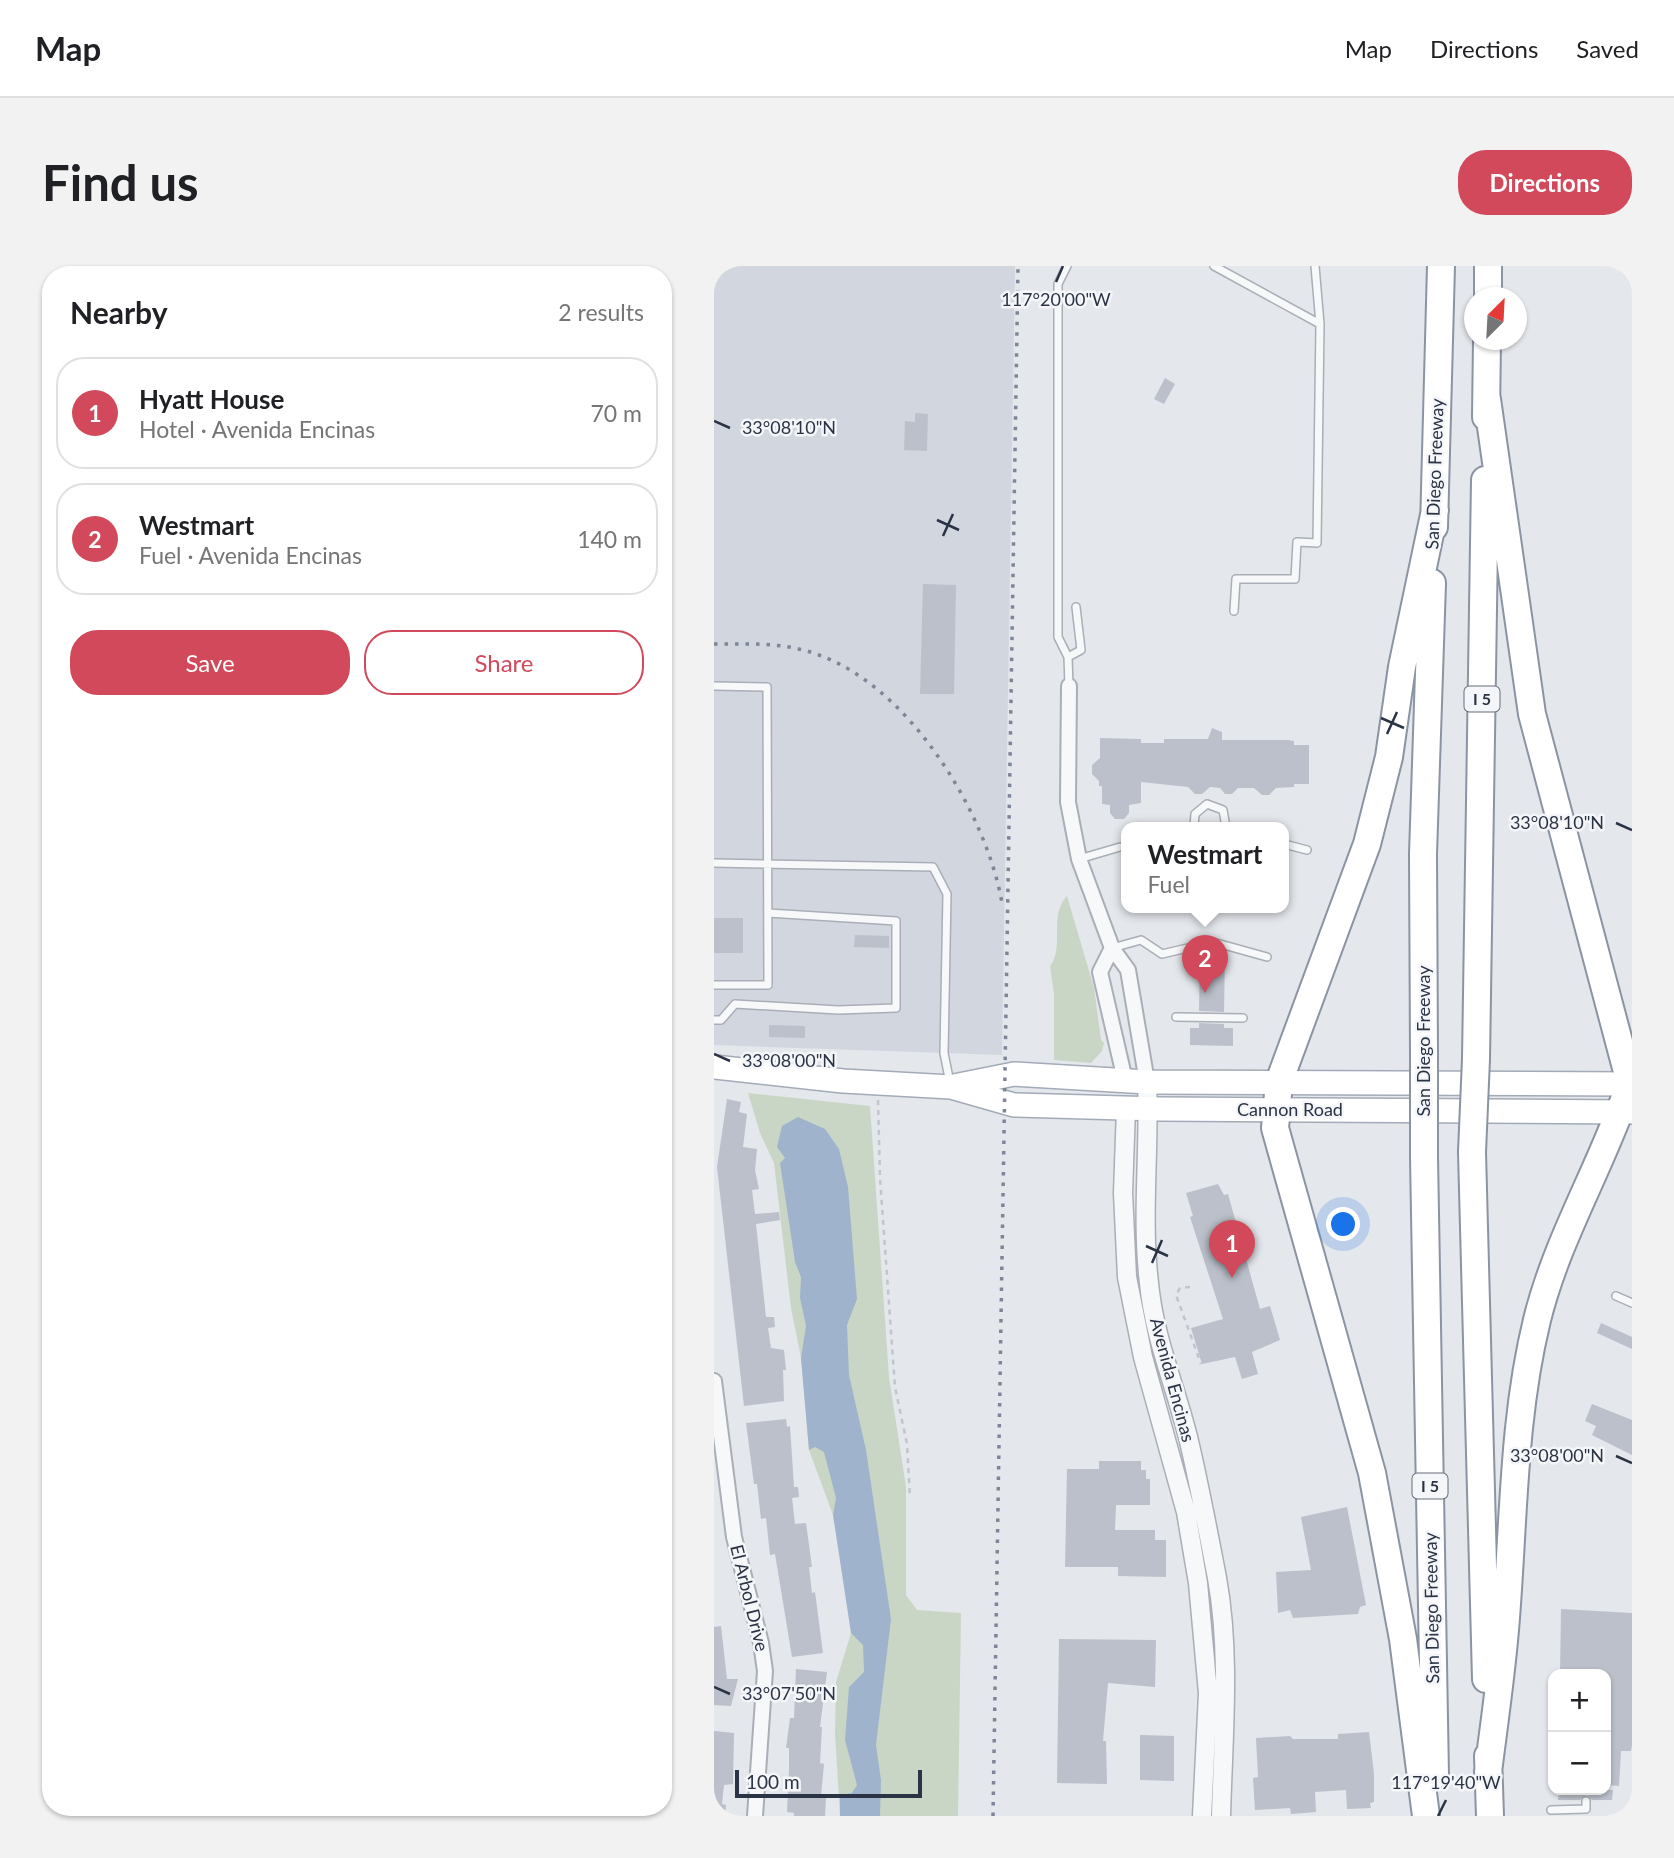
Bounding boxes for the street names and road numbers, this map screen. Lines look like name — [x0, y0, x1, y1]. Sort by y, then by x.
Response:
street label: San Diego Freeway — [1420, 397, 1448, 550]
road number: I 5 — [1464, 686, 1500, 712]
street label: San Diego Freeway — [1412, 965, 1434, 1117]
street label: Cannon Road — [1237, 1098, 1343, 1120]
street label: Avenida Encinas — [1146, 1315, 1200, 1445]
road number: I 5 — [1412, 1474, 1448, 1498]
street label: San Diego Freeway — [1419, 1532, 1443, 1684]
street label: El Arbol Drive — [726, 1542, 774, 1653]

